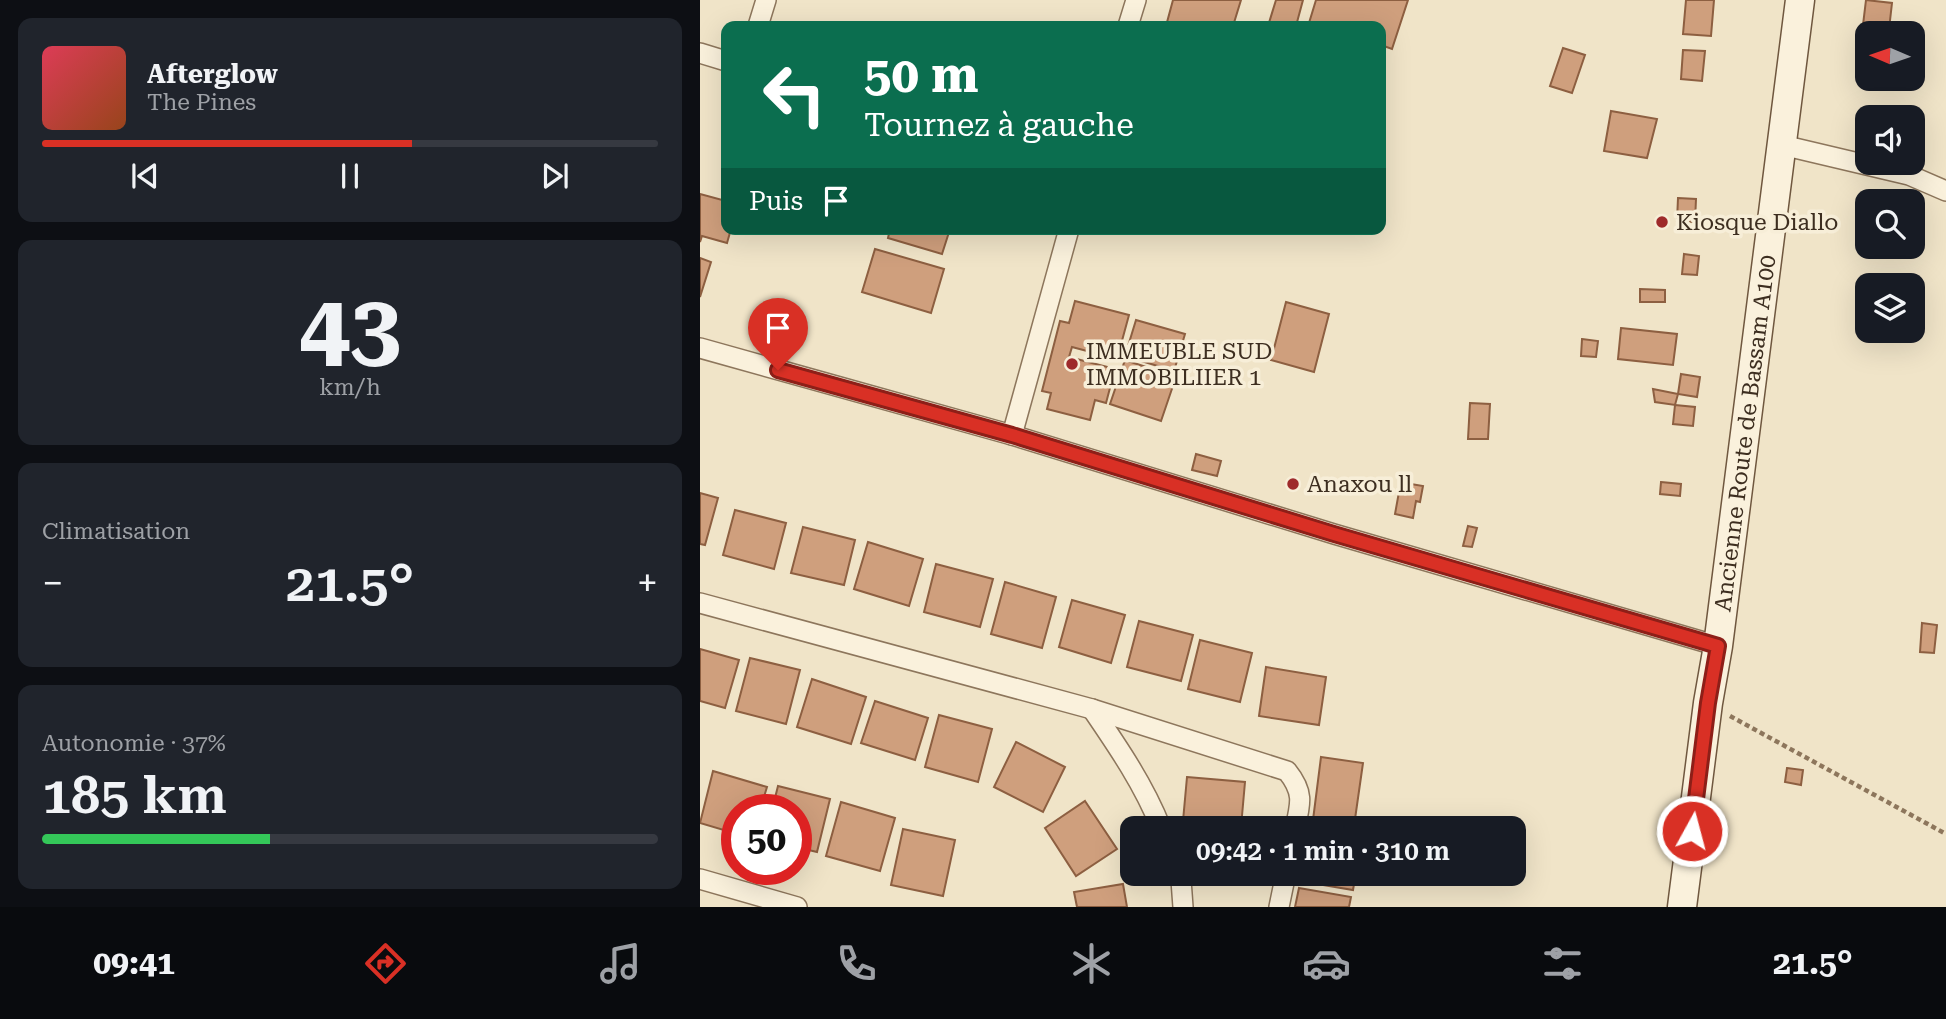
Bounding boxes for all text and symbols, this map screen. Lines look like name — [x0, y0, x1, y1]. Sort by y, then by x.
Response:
north arrow — [1855, 21, 1925, 91]
map controls — [1855, 21, 1925, 343]
text: 50 m — [864, 47, 979, 104]
icon: left — [749, 49, 840, 140]
text: Afterglow — [147, 59, 278, 89]
text: The Pines — [147, 89, 256, 116]
button: sound — [1855, 105, 1925, 175]
text: Tournez à gauche — [864, 106, 1134, 144]
icon: previous — [126, 157, 164, 195]
icon: pause — [331, 157, 369, 195]
icon: next — [536, 157, 574, 195]
icon: arrive — [817, 182, 855, 220]
text: Puis — [749, 186, 803, 216]
button: search — [1855, 189, 1925, 259]
place label: Kiosque Diallo — [1676, 209, 1838, 236]
marker: Kiosque Diallo — [1654, 214, 1670, 230]
street label: Ancienne Route de Bassam A100 — [1709, 253, 1782, 613]
button: layers — [1855, 273, 1925, 343]
text: 43 — [299, 275, 401, 381]
pin — [748, 298, 808, 370]
icon: arrive — [759, 309, 797, 347]
place label: IMMEUBLE SUD IMMOBILIIER 1 — [1086, 338, 1272, 391]
marker: IMMEUBLE SUD IMMOBILIIER 1 — [1064, 356, 1080, 372]
text: km/h — [319, 374, 381, 401]
place label: Anaxou ll — [1307, 471, 1412, 498]
marker: Anaxou ll — [1285, 476, 1301, 492]
text: Climatisation — [42, 518, 190, 545]
text: 21.5° — [286, 553, 414, 614]
text: − — [42, 561, 63, 605]
text: + — [637, 561, 658, 605]
text: Autonomie · 37% — [42, 730, 226, 757]
text: 185 km — [42, 765, 227, 826]
speed limit sign: 50 — [721, 794, 812, 885]
position arrow — [1655, 794, 1729, 868]
text: 09:42 · 1 min · 310 m — [1196, 836, 1450, 866]
icon: directions — [361, 939, 410, 988]
icon: music — [596, 939, 645, 988]
icon: phone — [832, 939, 881, 988]
icon: climate — [1067, 939, 1116, 988]
icon: car — [1302, 939, 1351, 988]
icon: filters — [1538, 939, 1587, 988]
text: 09:41 — [93, 944, 175, 982]
text: 21.5° — [1773, 944, 1853, 982]

